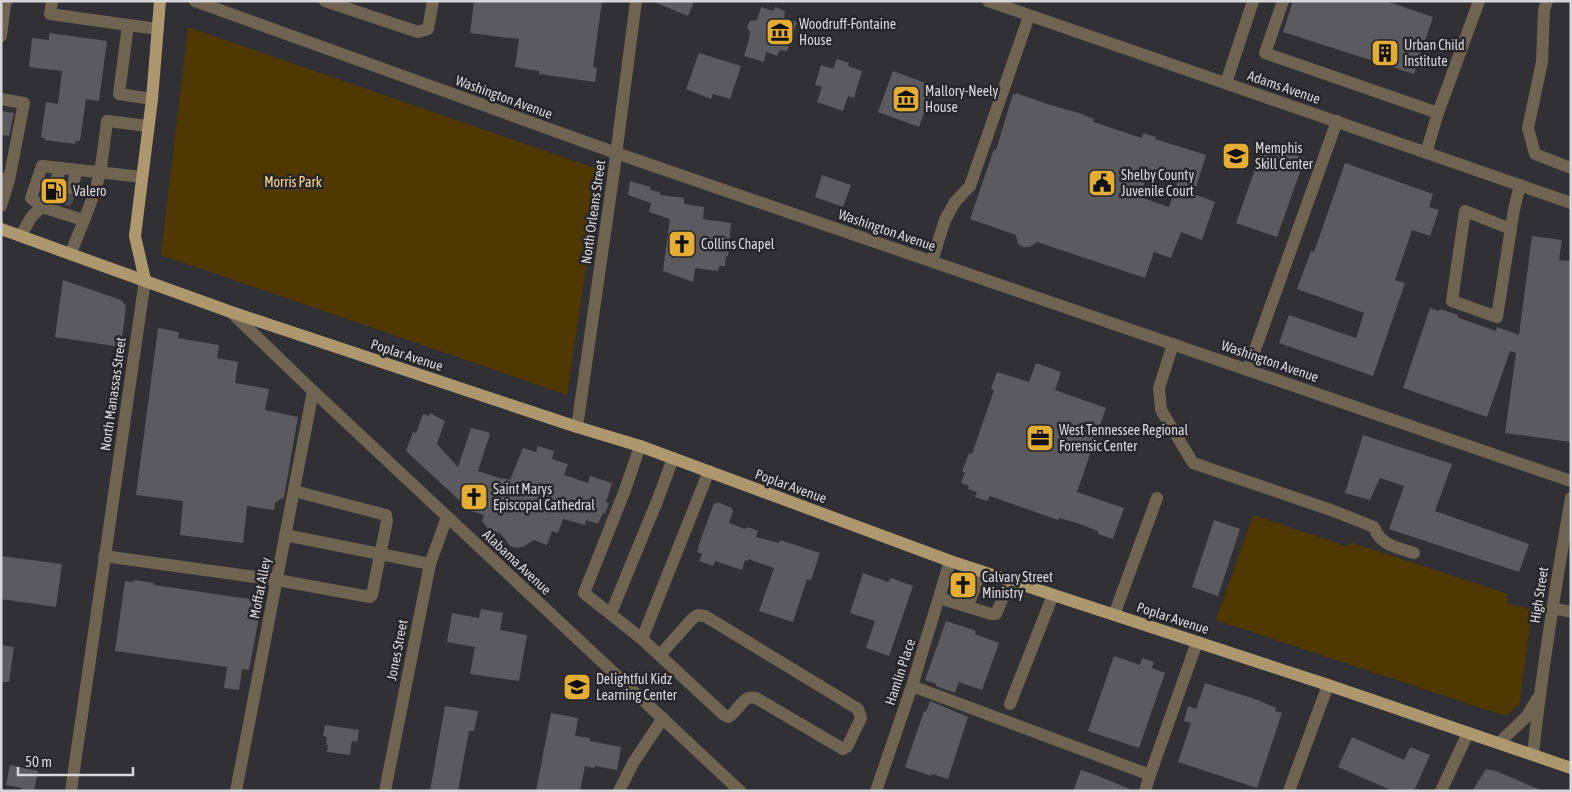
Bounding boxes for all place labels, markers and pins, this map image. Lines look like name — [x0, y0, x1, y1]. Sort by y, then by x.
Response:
place label: Woodruff-Fontaine House — [799, 16, 896, 48]
museum icon: Woodruff-Fontaine House — [765, 17, 795, 47]
place label: Urban Child Institute — [1404, 37, 1465, 69]
building icon: Urban Child Institute — [1370, 38, 1400, 68]
place label: Mallory-Neely House — [925, 83, 999, 115]
museum icon: Mallory-Neely House — [891, 84, 921, 114]
place label: Memphis Skill Center — [1255, 140, 1314, 172]
school or university icon: Memphis Skill Center — [1221, 141, 1251, 171]
place label: Shelby County Juvenile Court — [1121, 167, 1194, 199]
public building icon: Shelby County Juvenile Court — [1087, 168, 1117, 198]
fuel station icon: Valero — [39, 176, 69, 206]
place label: Valero — [73, 183, 107, 199]
church icon: Collins Chapel — [667, 229, 697, 259]
place label: Collins Chapel — [701, 236, 775, 252]
place label: West Tennessee Regional Forensic Center — [1059, 422, 1188, 454]
office icon: West Tennessee Regional Forensic Center — [1025, 423, 1055, 453]
place label: Saint Marys Episcopal Cathedral — [493, 481, 595, 513]
church icon: Saint Marys Episcopal Cathedral — [459, 482, 489, 512]
place label: Calvary Street Ministry — [982, 569, 1053, 601]
church icon: Calvary Street Ministry — [948, 570, 978, 600]
place label: Delightful Kidz Learning Center — [596, 671, 678, 703]
school or university icon: Delightful Kidz Learning Center — [562, 672, 592, 702]

